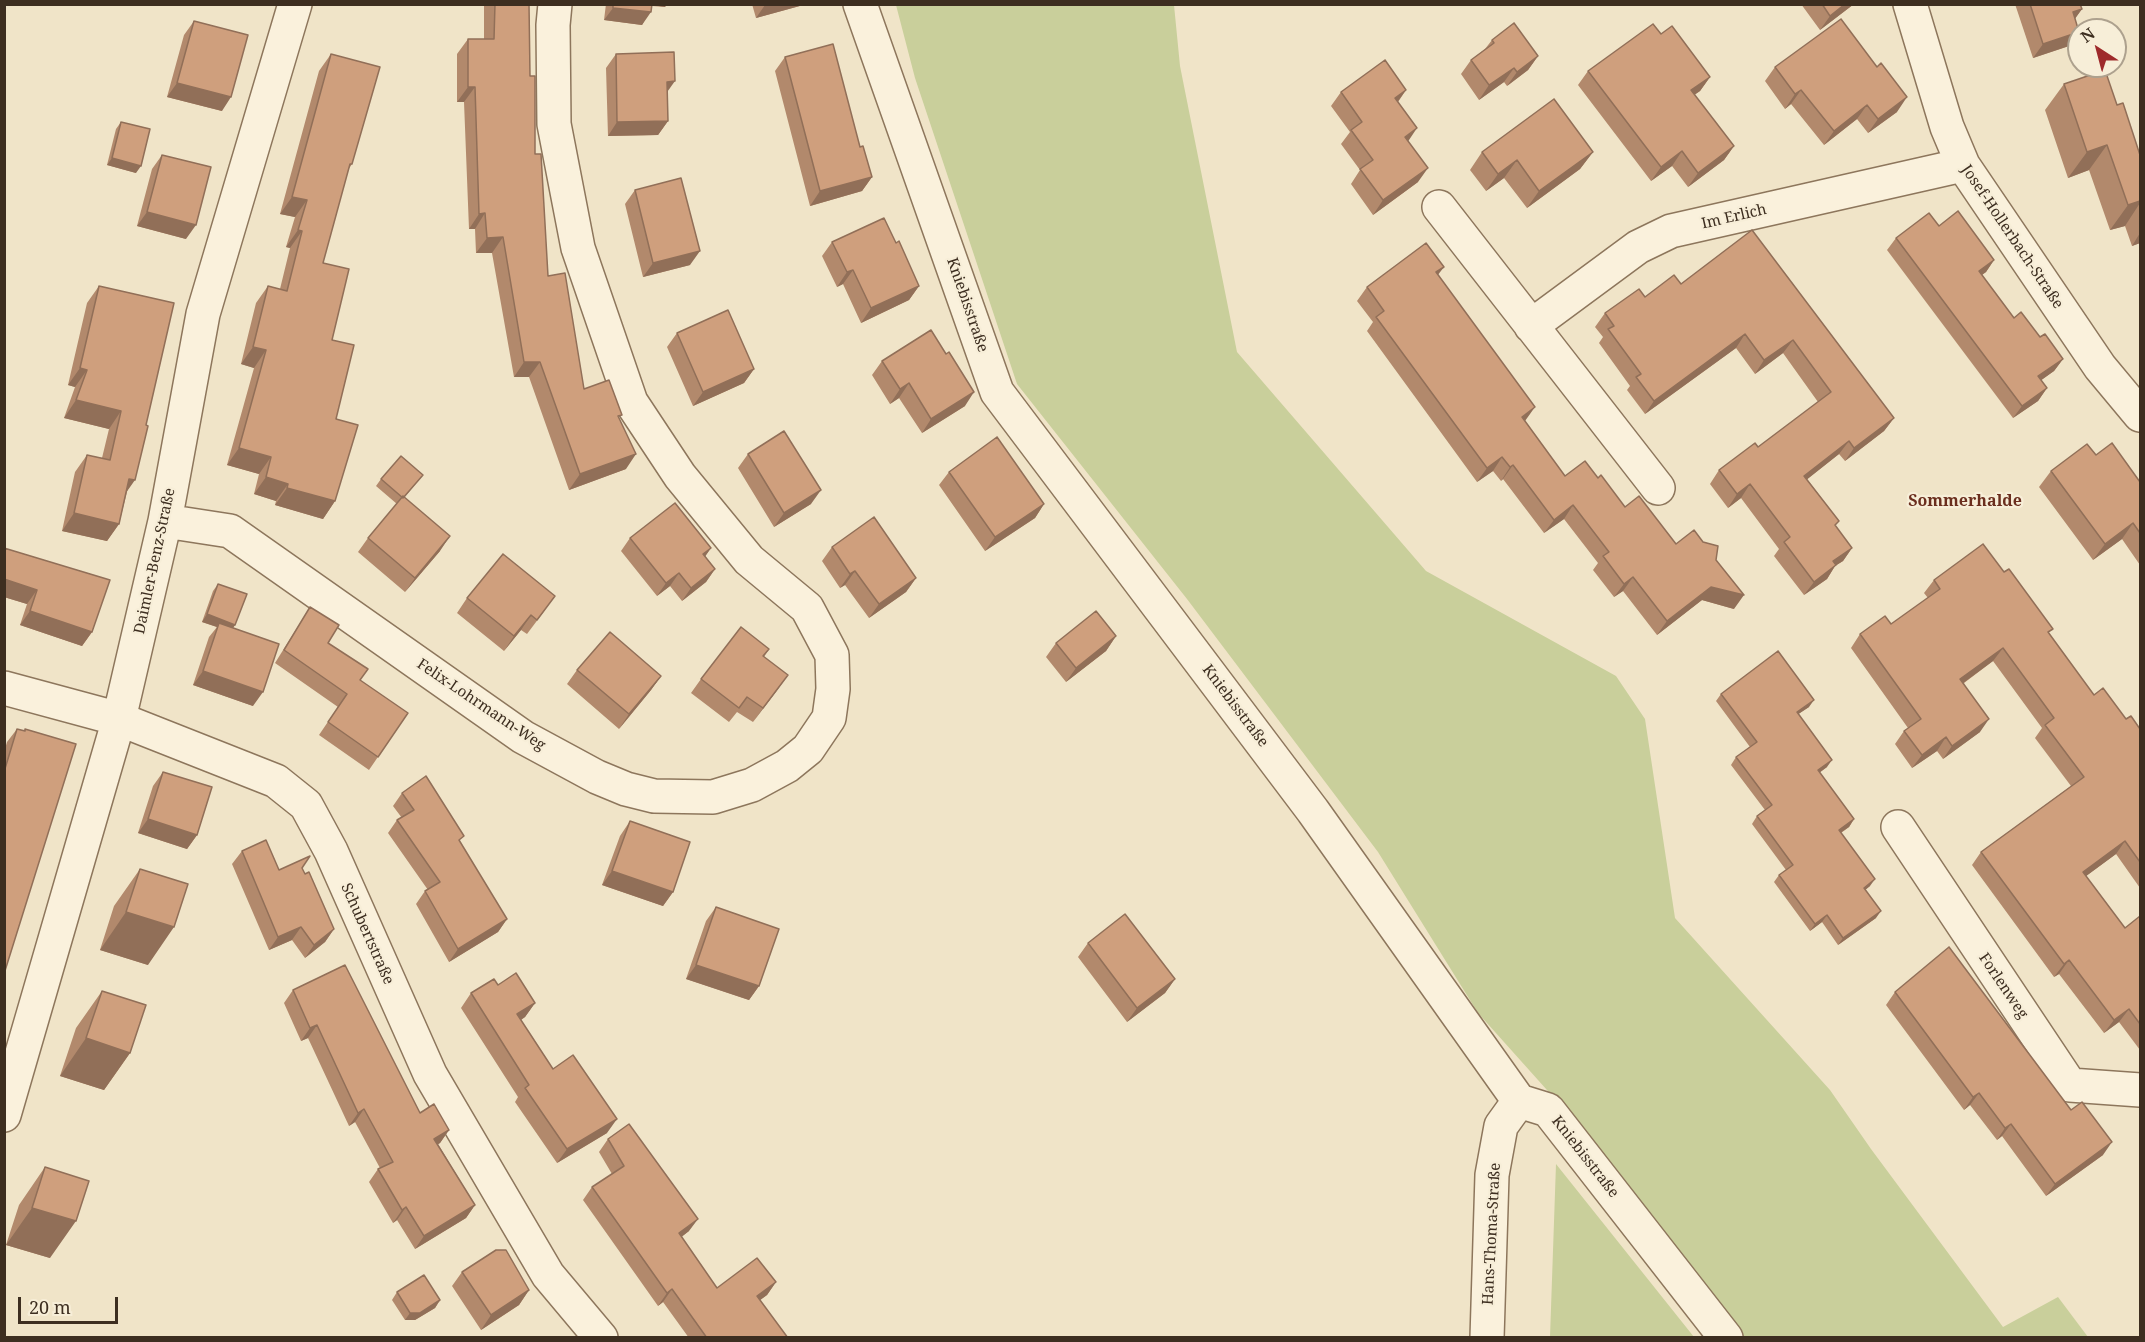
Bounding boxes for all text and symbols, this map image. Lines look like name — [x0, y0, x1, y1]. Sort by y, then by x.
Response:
north arrow — [2067, 18, 2127, 78]
text: N — [2076, 22, 2099, 48]
street label: Josef-Hollerbach-Straße — [1957, 162, 2067, 312]
street label: Im Erlich — [1700, 201, 1768, 233]
street label: Kniebisstraße — [942, 255, 992, 355]
street label: Daimler-Benz-Straße — [131, 486, 179, 636]
district label: Sommerhalde — [1908, 491, 2022, 511]
street label: Felix-Lohrmann-Weg — [413, 655, 549, 755]
street label: Kniebisstraße — [1198, 661, 1272, 751]
street label: Schubertstraße — [337, 880, 397, 988]
street label: Forlenweg — [1974, 950, 2032, 1022]
street label: Kniebisstraße — [1548, 1113, 1622, 1201]
street label: Hans-Thoma-Straße — [1479, 1162, 1505, 1306]
scale bar — [21, 1285, 122, 1323]
text: 20 m — [29, 1295, 71, 1319]

